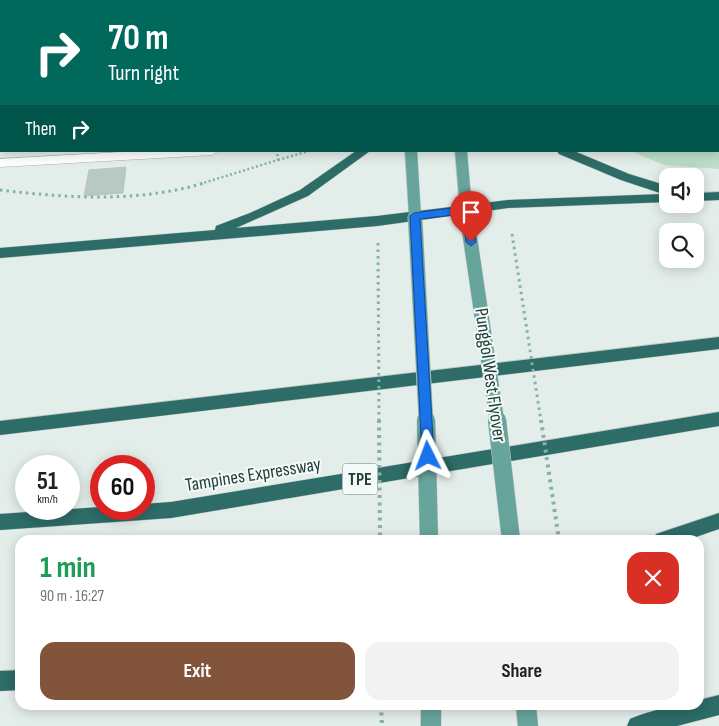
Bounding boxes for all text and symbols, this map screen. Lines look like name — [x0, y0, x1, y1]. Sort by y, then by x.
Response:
text: 70 m — [108, 17, 168, 60]
icon: right — [25, 20, 90, 85]
text: Turn right — [108, 60, 179, 87]
icon: right — [66, 115, 94, 143]
text: Then — [25, 118, 56, 141]
map controls — [659, 168, 704, 268]
button: sound — [659, 168, 704, 213]
pin — [450, 191, 492, 242]
icon: arrive — [457, 198, 485, 226]
button: search — [659, 223, 704, 268]
street label: Punggol West Flyover — [469, 307, 511, 444]
position arrow — [401, 429, 453, 481]
street label: Tampines Expressway — [184, 453, 323, 497]
speed limit sign: 60 — [90, 455, 155, 520]
road number: TPE — [342, 464, 378, 494]
text: 51 — [37, 466, 58, 497]
text: km/h — [37, 492, 58, 507]
text: 1 min — [40, 550, 96, 586]
button: close — [627, 552, 679, 604]
text: 90 m · 16:27 — [40, 587, 104, 606]
button: Exit — [40, 642, 355, 700]
button: Share — [365, 642, 679, 700]

